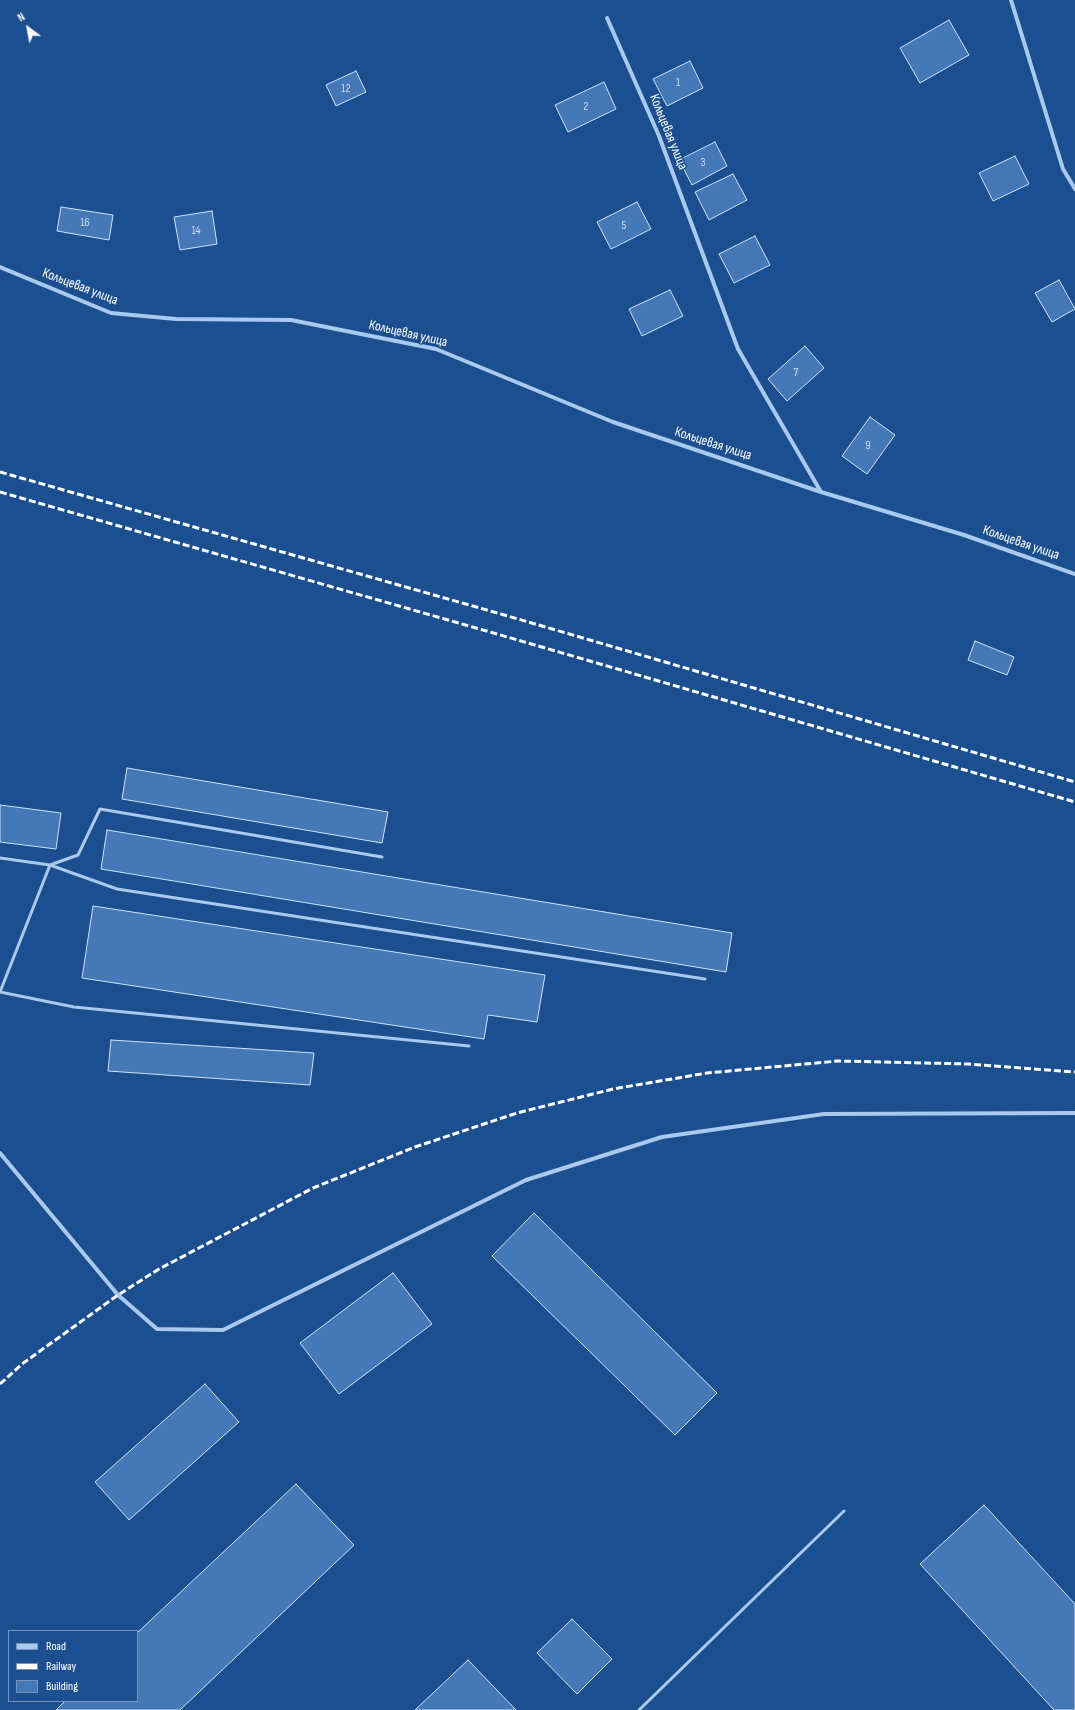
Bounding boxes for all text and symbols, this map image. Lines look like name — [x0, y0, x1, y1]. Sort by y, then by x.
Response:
north arrow — [8, 8, 48, 48]
text: N — [15, 10, 27, 24]
house number: 1 — [676, 76, 680, 90]
house number: 12 — [341, 82, 351, 96]
street label: Кольцевая улица — [645, 92, 691, 172]
house number: 2 — [584, 100, 588, 114]
house number: 3 — [700, 156, 706, 170]
house number: 16 — [80, 216, 90, 230]
house number: 5 — [622, 219, 626, 233]
house number: 14 — [191, 224, 201, 238]
street label: Кольцевая улица — [40, 265, 120, 309]
street label: Кольцевая улица — [367, 317, 449, 351]
house number: 7 — [794, 366, 798, 380]
street label: Кольцевая улица — [672, 424, 754, 464]
house number: 9 — [865, 439, 871, 453]
street label: Кольцевая улица — [980, 522, 1062, 564]
legend — [8, 1630, 138, 1702]
text: Road — [46, 1639, 66, 1654]
text: Railway — [46, 1659, 76, 1674]
text: Building — [46, 1679, 78, 1694]

